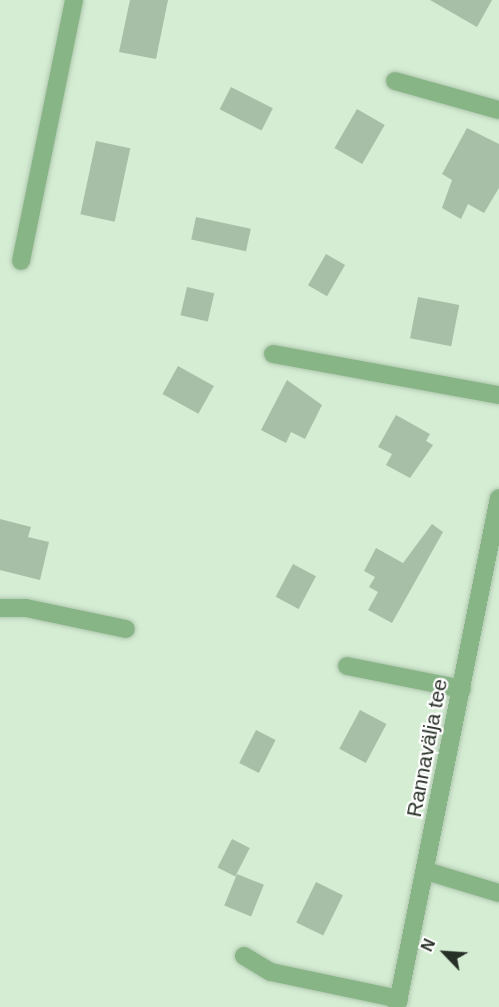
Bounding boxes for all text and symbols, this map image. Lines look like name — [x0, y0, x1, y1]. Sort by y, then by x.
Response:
street label: Rannavälja tee — [401, 677, 453, 819]
north arrow — [415, 923, 475, 983]
text: N — [418, 936, 438, 954]

